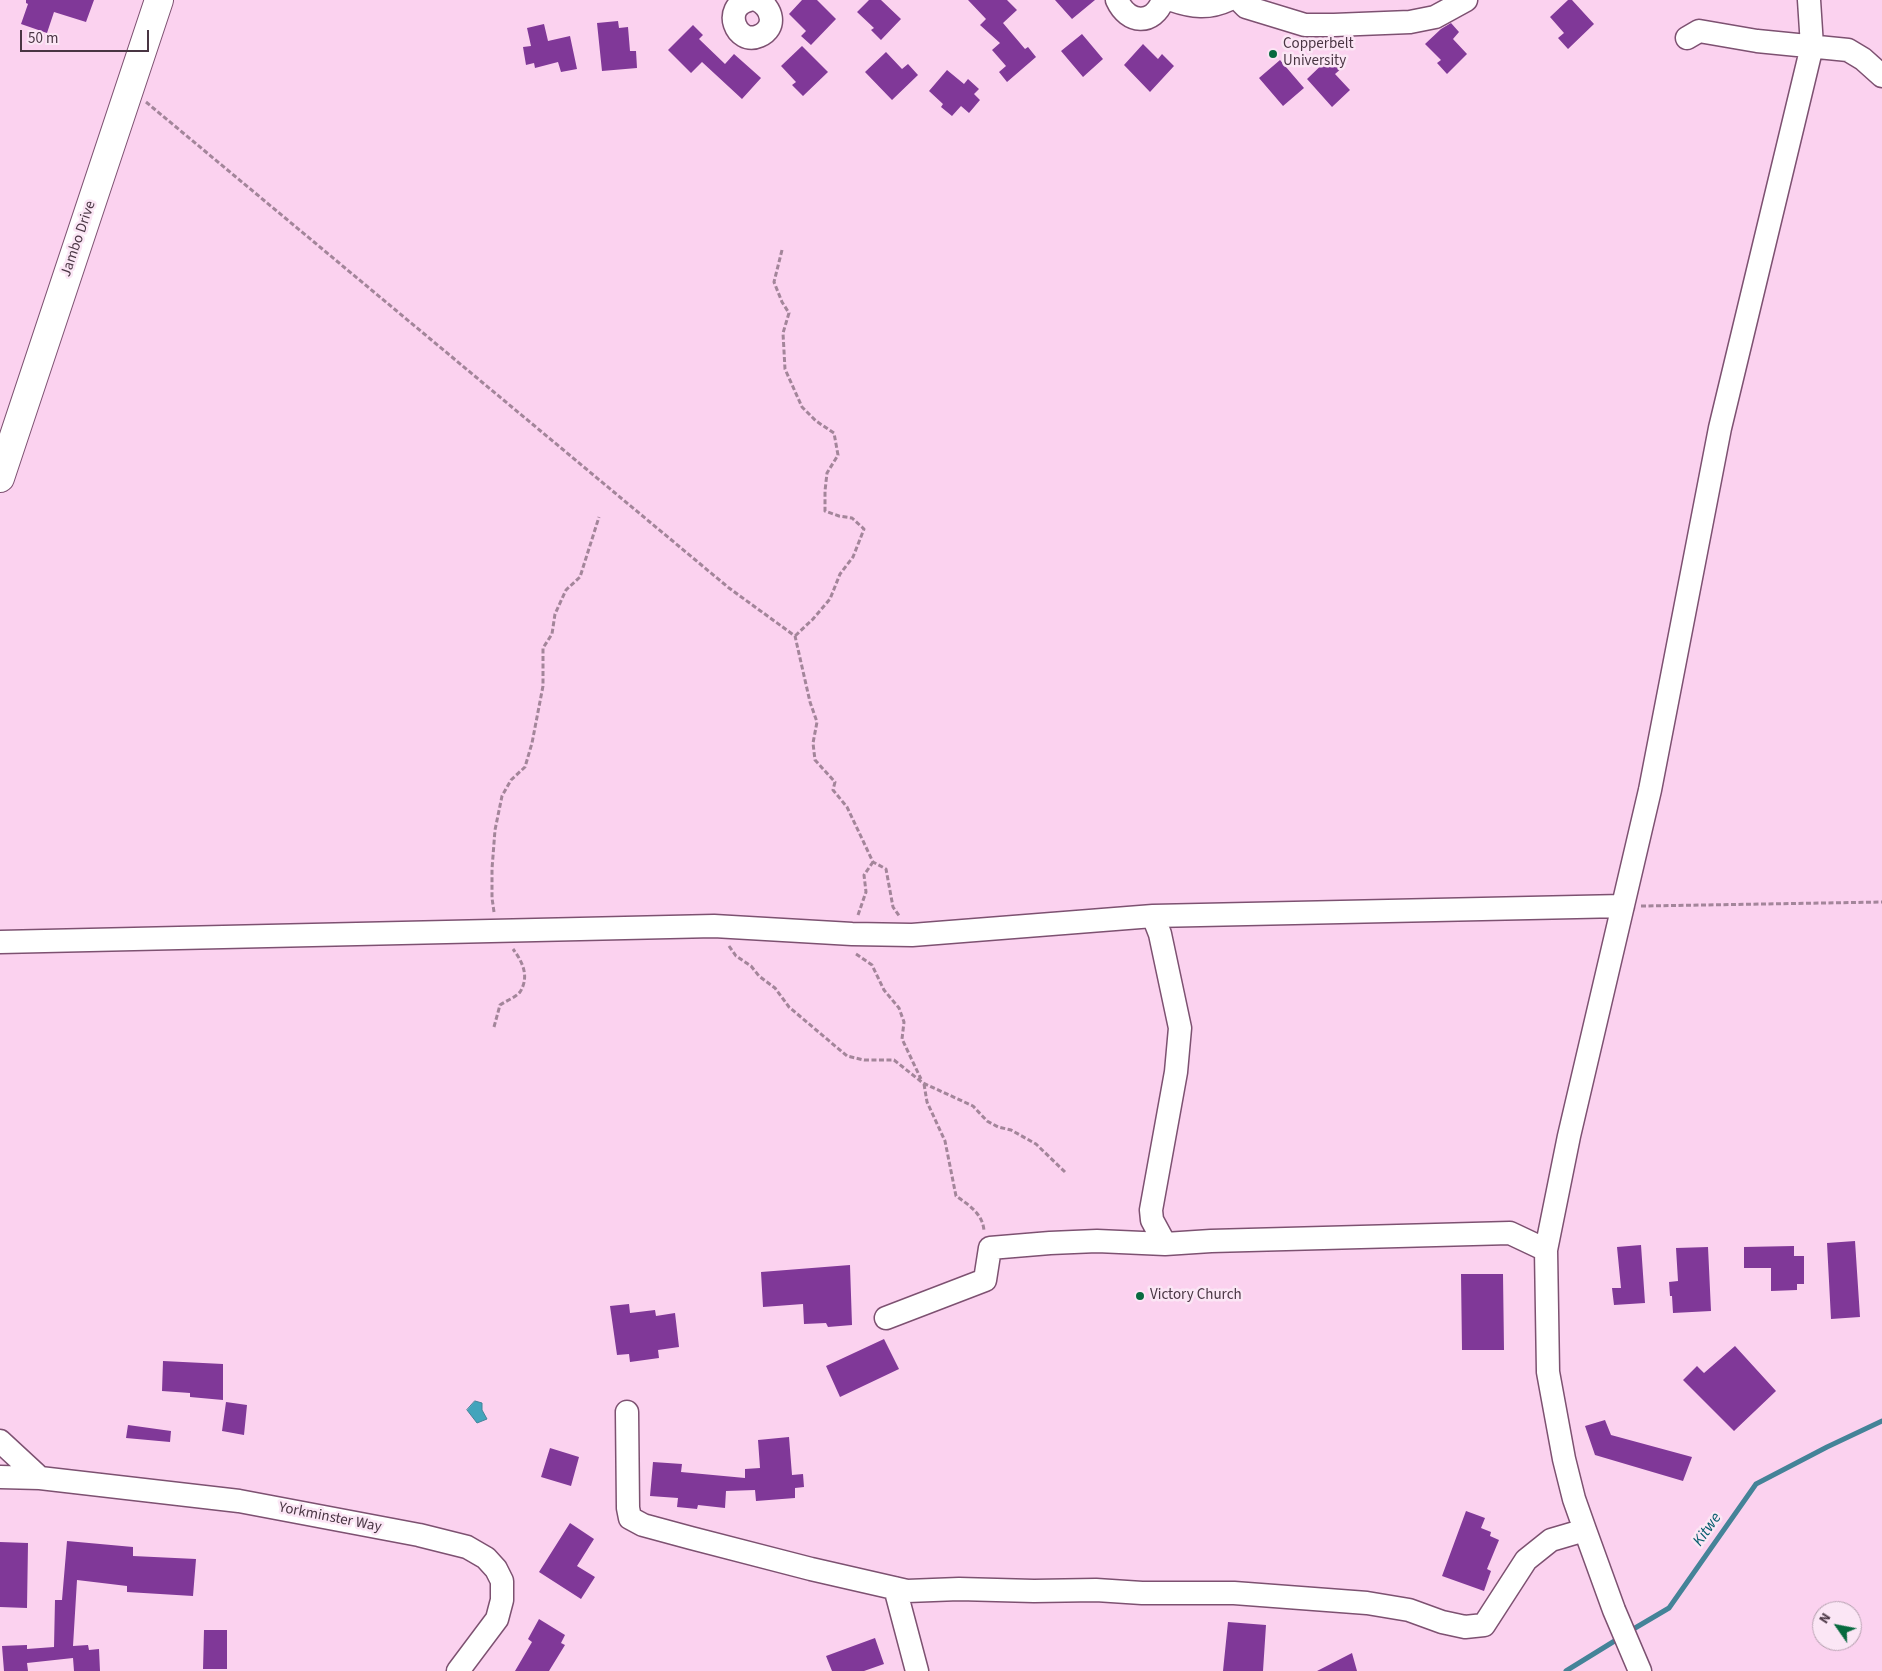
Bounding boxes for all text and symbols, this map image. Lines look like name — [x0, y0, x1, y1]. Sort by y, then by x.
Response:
scale bar — [22, 20, 151, 52]
text: 50 m — [28, 28, 58, 49]
place label: Copperbelt University — [1283, 36, 1354, 71]
marker: Copperbelt University — [1267, 48, 1279, 60]
street label: Jambo Drive — [58, 199, 100, 279]
place label: Victory Church — [1150, 1287, 1242, 1305]
marker: Victory Church — [1134, 1290, 1146, 1302]
street label: Yorkminster Way — [277, 1499, 383, 1537]
water label: Kitwe — [1690, 1509, 1726, 1551]
north arrow — [1812, 1601, 1862, 1651]
text: N — [1814, 1609, 1836, 1628]

